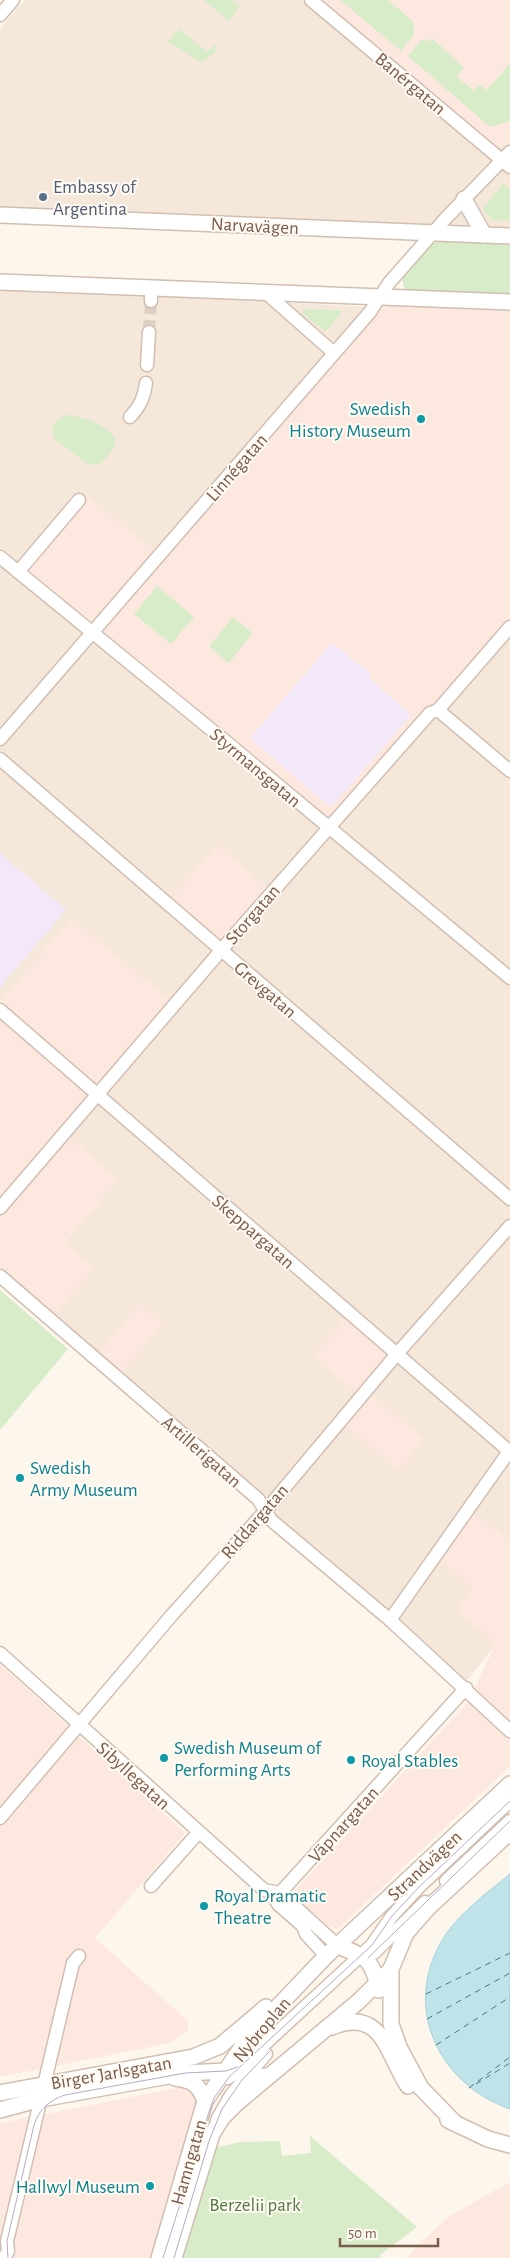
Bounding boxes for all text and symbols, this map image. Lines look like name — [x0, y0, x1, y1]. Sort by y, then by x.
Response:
street label: Banérgatan — [371, 49, 449, 119]
place label: Embassy of Argentina — [53, 178, 137, 219]
marker: Embassy of Argentina — [37, 191, 49, 203]
street label: Narvavägen — [210, 215, 299, 238]
place label: Swedish History Museum — [289, 400, 411, 441]
marker: Swedish History Museum — [415, 413, 427, 425]
street label: Linnégatan — [203, 431, 271, 505]
street label: Styrmansgatan — [206, 725, 304, 811]
street label: Storgatan — [222, 881, 284, 948]
street label: Grevgatan — [230, 958, 300, 1022]
street label: Skeppargatan — [208, 1191, 298, 1273]
street label: Artillerigatan — [158, 1413, 245, 1492]
place label: Swedish Army Museum — [30, 1459, 138, 1500]
marker: Swedish Army Museum — [14, 1472, 26, 1484]
street label: Riddargatan — [218, 1481, 292, 1563]
street label: Sibyllegatan — [93, 1738, 173, 1814]
place label: Swedish Museum of Performing Arts — [174, 1739, 322, 1780]
marker: Swedish Museum of Performing Arts — [158, 1752, 170, 1764]
place label: Royal Stables — [361, 1752, 458, 1771]
marker: Royal Stables — [345, 1754, 357, 1766]
street label: Väpnargatan — [305, 1783, 383, 1867]
street label: Strandvägen — [384, 1827, 466, 1905]
place label: Royal Dramatic Theatre — [214, 1887, 326, 1928]
marker: Royal Dramatic Theatre — [198, 1900, 210, 1912]
street label: Nybroplan — [230, 1994, 295, 2066]
street label: Birger Jarlsgatan — [49, 2053, 173, 2093]
street label: Hamngatan — [168, 2117, 211, 2207]
place label: Hallwyl Museum — [16, 2178, 140, 2197]
marker: Hallwyl Museum — [144, 2180, 156, 2192]
park label: Berzelii park — [209, 2196, 301, 2215]
scale bar — [340, 2216, 438, 2248]
text: 50 m — [348, 2226, 377, 2241]

